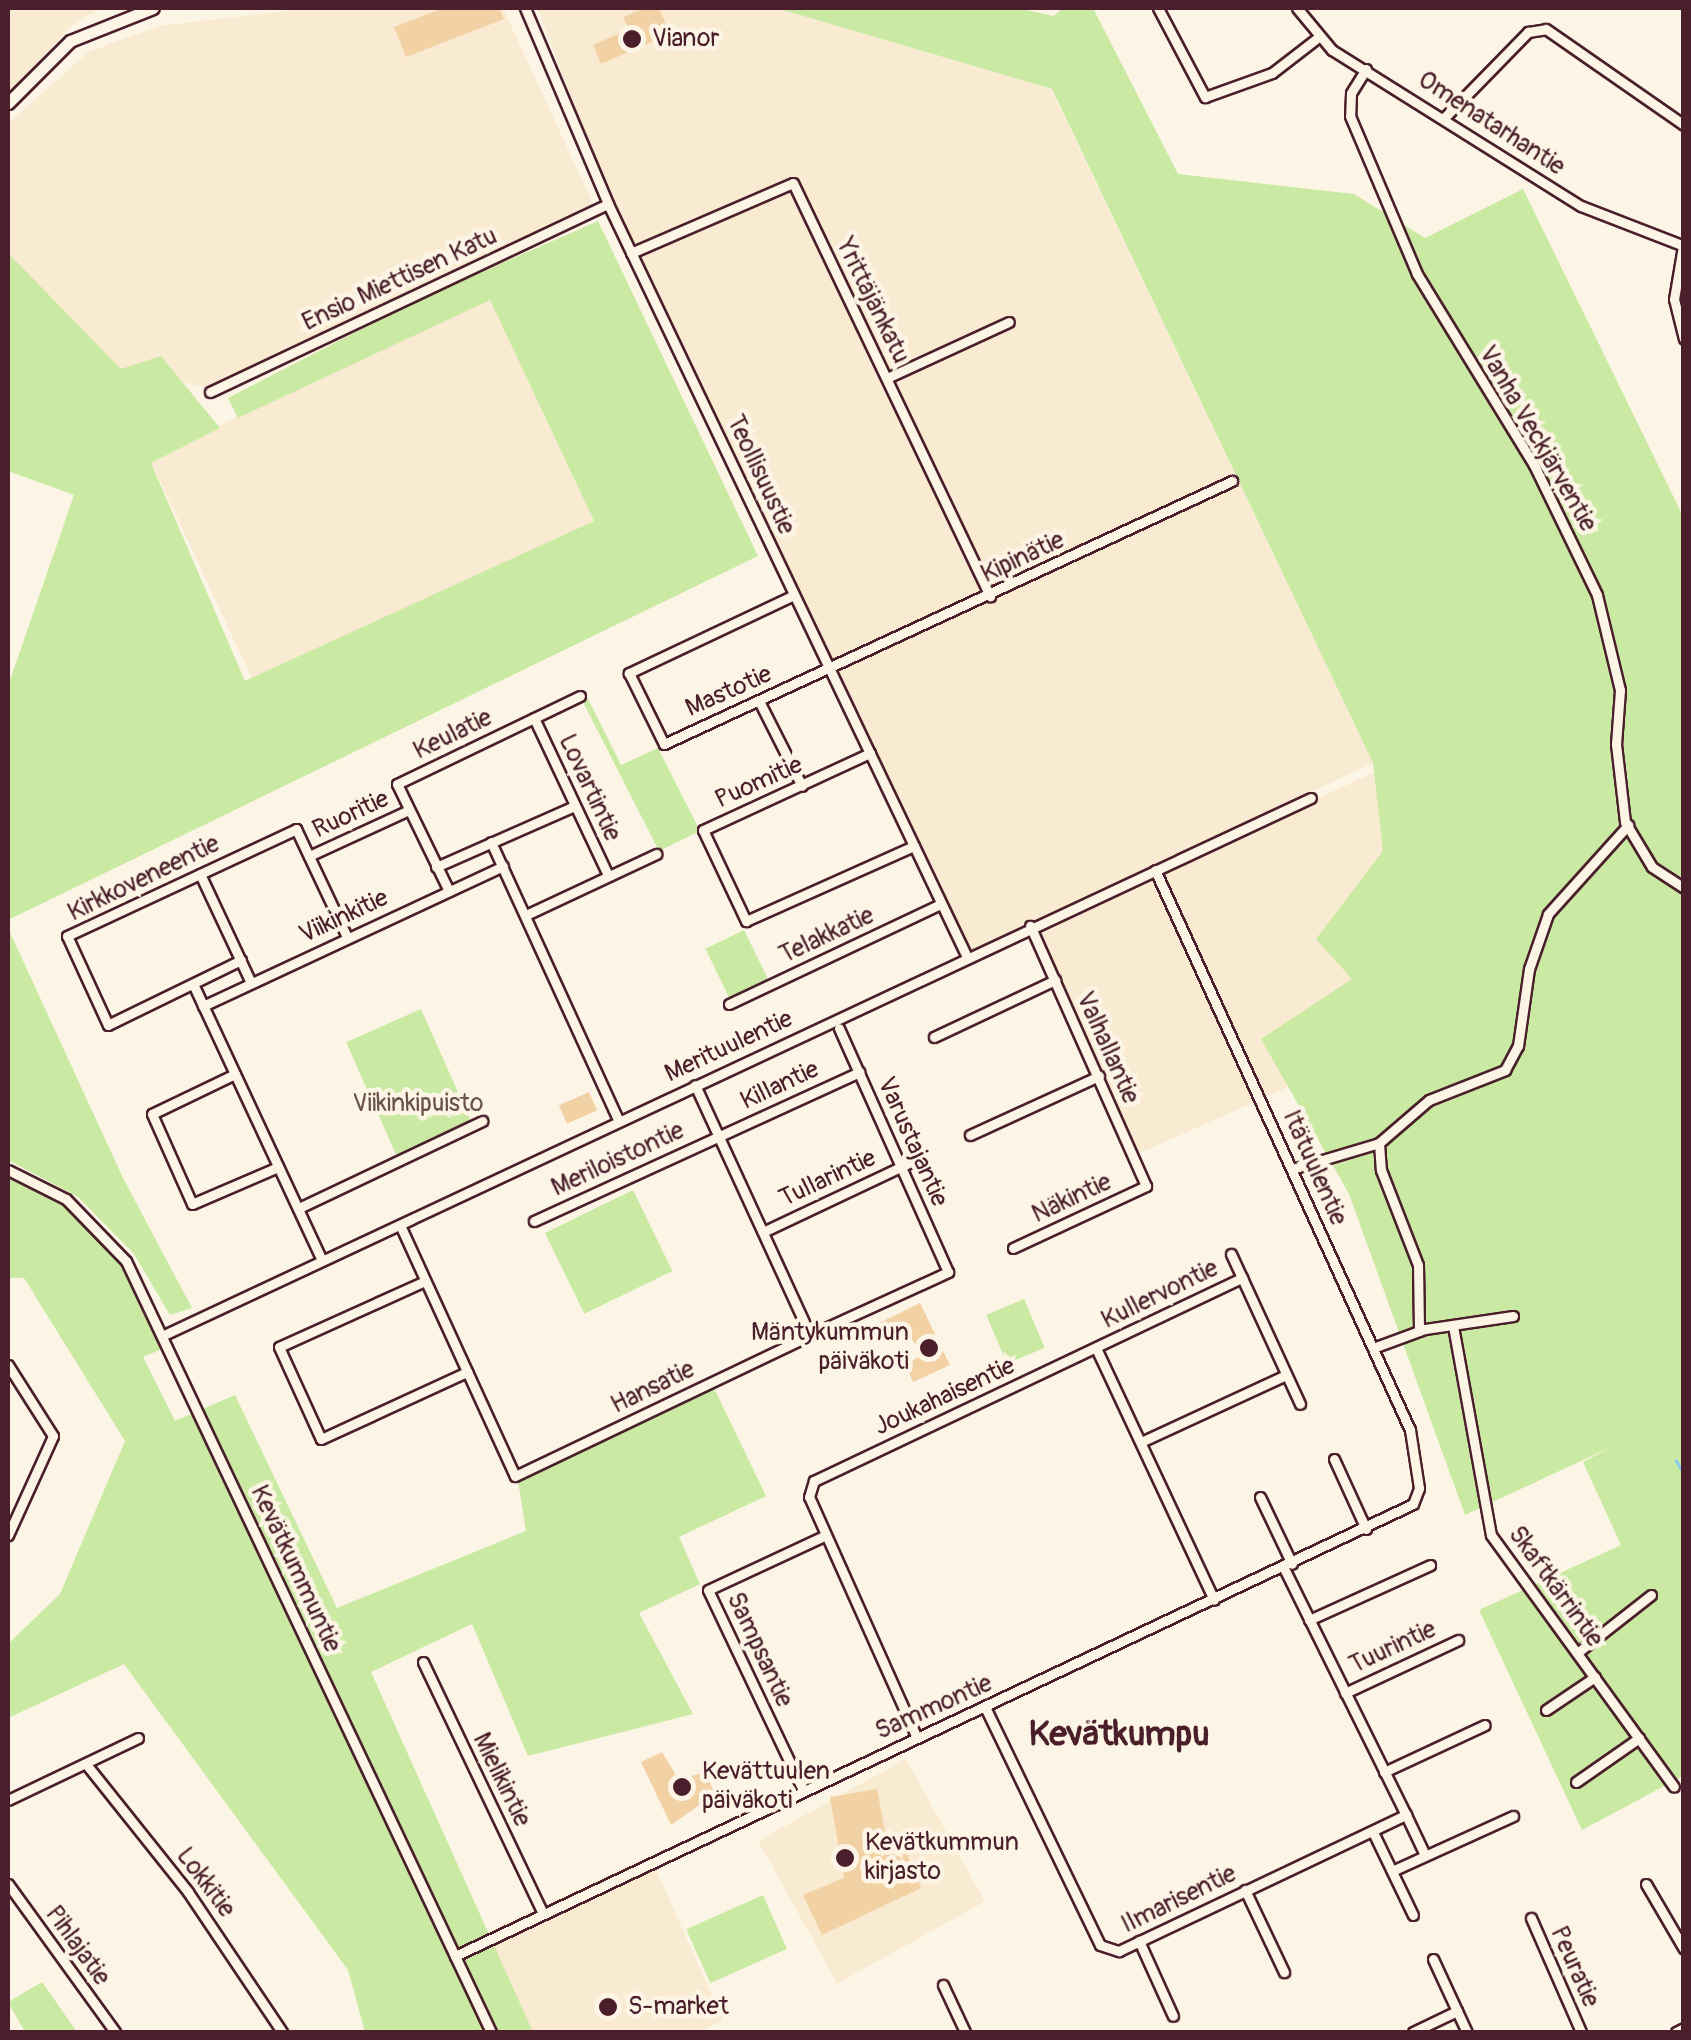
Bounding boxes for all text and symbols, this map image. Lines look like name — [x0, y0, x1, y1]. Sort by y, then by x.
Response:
place label: Vianor — [652, 24, 719, 54]
marker: Vianor — [621, 28, 643, 50]
street label: Omenatarhantie — [1412, 65, 1570, 183]
street label: Ensio Miettisen Katu — [298, 222, 502, 338]
street label: Yrittäjänkatu — [829, 233, 915, 369]
street label: Vanha Veckjärventie — [1472, 341, 1602, 537]
street label: Teollisuustie — [719, 411, 801, 539]
street label: Kipinätie — [977, 526, 1069, 590]
street label: Mastotie — [681, 660, 777, 724]
street label: Keulatie — [409, 703, 497, 767]
street label: Lovartintie — [551, 730, 627, 846]
street label: Puomitie — [711, 750, 807, 816]
street label: Ruoritie — [308, 784, 394, 846]
street label: Kirkkoveneentie — [63, 829, 225, 929]
street label: Viikinkitie — [295, 883, 393, 951]
street label: Telakkatie — [775, 901, 879, 971]
street label: Valhallantie — [1069, 987, 1145, 1109]
street label: Merituulentie — [660, 1004, 798, 1090]
street label: Killantie — [736, 1055, 824, 1117]
street label: Varustajantie — [870, 1073, 954, 1211]
park label: Viikinkipuisto — [352, 1089, 484, 1119]
street label: Itätuulentie — [1275, 1106, 1353, 1230]
street label: Meriloistontie — [547, 1116, 689, 1204]
street label: Tullarintie — [775, 1144, 881, 1214]
street label: Näkintie — [1028, 1168, 1116, 1230]
street label: Kullervontie — [1097, 1254, 1223, 1336]
place label: Mäntykummun päiväkoti — [751, 1319, 909, 1378]
marker: Mäntykummun päiväkoti — [918, 1337, 940, 1359]
street label: Joukahaisentie — [870, 1351, 1020, 1443]
street label: Hansatie — [606, 1355, 700, 1421]
street label: Kevätkummuntie — [243, 1481, 347, 1657]
street label: Skaftkärrintie — [1501, 1521, 1609, 1653]
street label: Sampsantie — [719, 1588, 799, 1712]
street label: Tuurintie — [1345, 1615, 1441, 1681]
street label: Sammontie — [871, 1669, 997, 1747]
district label: Kevätkumpu — [1028, 1713, 1210, 1755]
street label: Mielikintie — [465, 1728, 537, 1832]
place label: Kevättuulen päiväkoti — [702, 1758, 830, 1817]
marker: Kevättuulen päiväkoti — [671, 1776, 693, 1798]
place label: Kevätkummun kirjasto — [865, 1829, 1019, 1888]
street label: Lokkitie — [169, 1842, 241, 1924]
marker: Kevätkummun kirjasto — [834, 1847, 856, 1869]
street label: Ilmarisentie — [1117, 1859, 1241, 1941]
street label: Pihlajatie — [38, 1900, 116, 1992]
street label: Peuratie — [1543, 1922, 1605, 2012]
place label: S-market — [628, 1992, 729, 2022]
marker: S-market — [597, 1996, 619, 2018]

